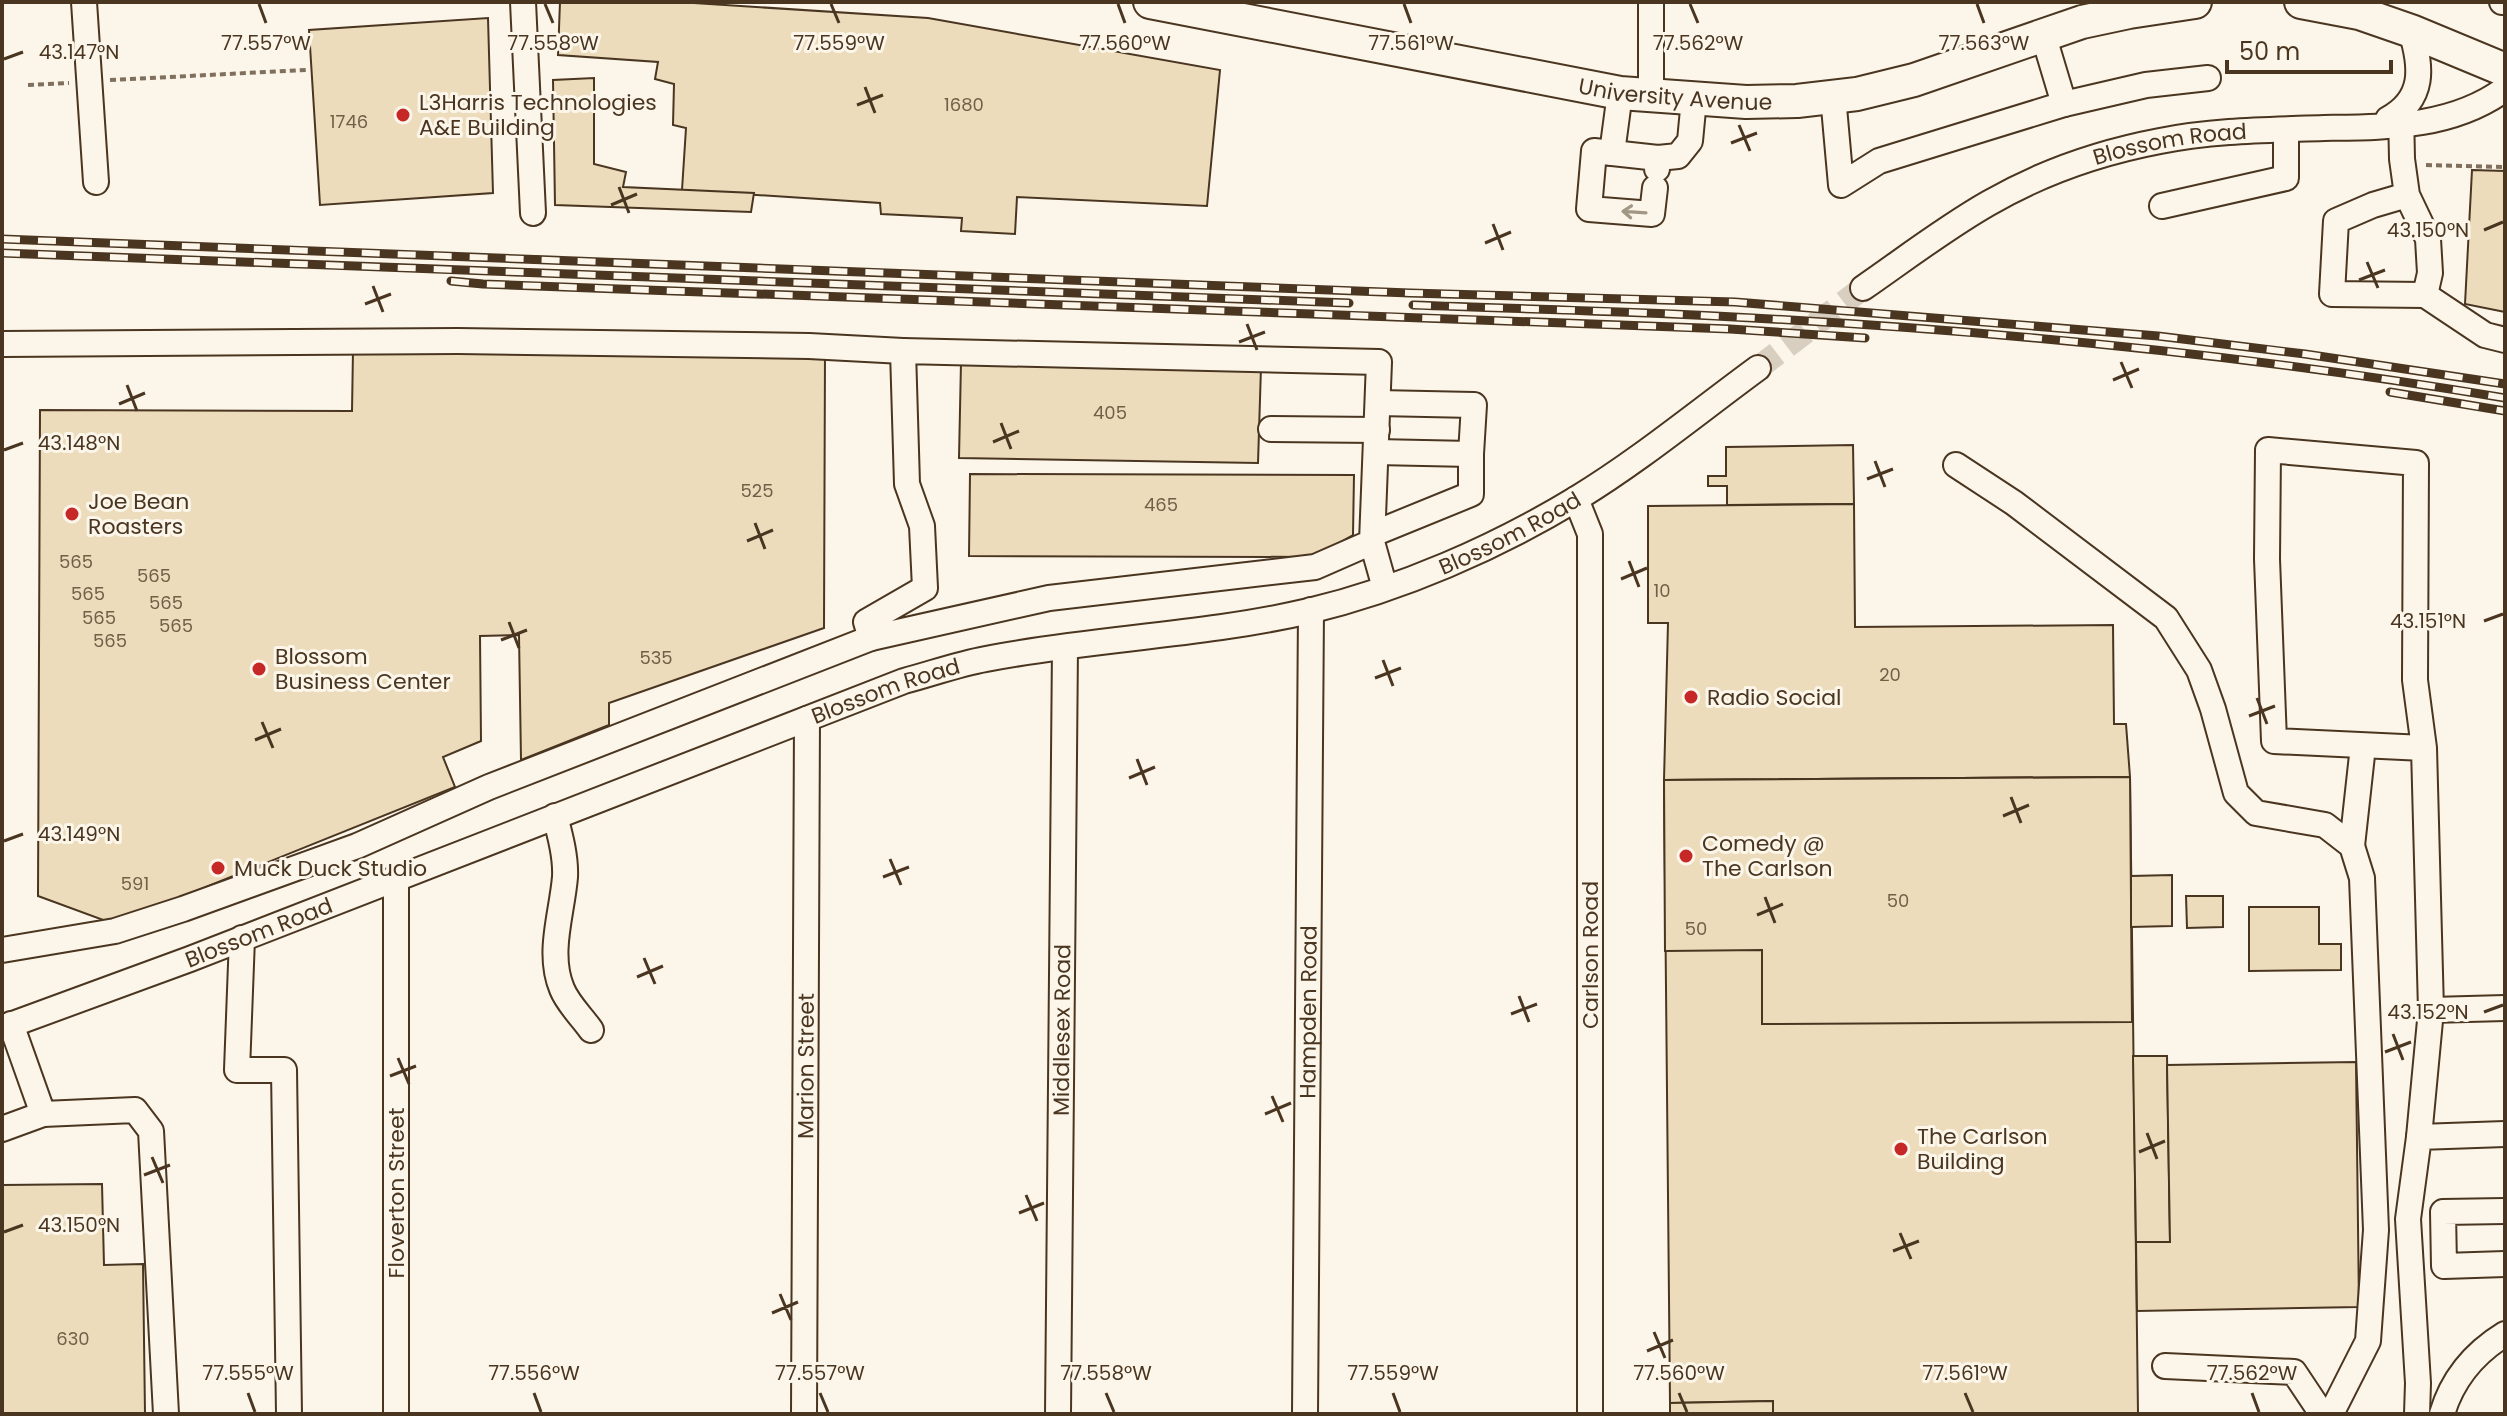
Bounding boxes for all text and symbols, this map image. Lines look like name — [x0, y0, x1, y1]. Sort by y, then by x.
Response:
scale bar — [2227, 24, 2391, 74]
text: 77.557°W — [221, 29, 311, 57]
text: 77.558°W — [507, 29, 599, 57]
text: 77.559°W — [793, 29, 885, 57]
text: 77.560°W — [1079, 29, 1171, 57]
text: 77.561°W — [1368, 29, 1454, 57]
text: 77.562°W — [1653, 29, 1744, 57]
text: 77.563°W — [1939, 29, 2030, 57]
text: 50 m — [2239, 35, 2300, 68]
text: 43.147°N — [39, 38, 119, 66]
street label: University Avenue — [1576, 70, 1772, 118]
place label: L3Harris Technologies A&E Building — [419, 87, 657, 143]
house number: 1680 — [944, 92, 984, 117]
marker: L3Harris Technologies A&E Building — [394, 106, 412, 124]
house number: 1746 — [330, 109, 368, 134]
street label: Blossom Road — [2089, 116, 2248, 173]
one-way arrow — [1621, 204, 1648, 219]
text: 43.150°N — [2387, 216, 2469, 244]
house number: 405 — [1093, 400, 1127, 425]
text: 43.148°N — [38, 429, 120, 457]
house number: 525 — [741, 478, 773, 503]
street label: Blossom Road — [1434, 484, 1587, 583]
place label: Joe Bean Roasters — [88, 486, 189, 542]
house number: 465 — [1144, 492, 1178, 517]
marker: Joe Bean Roasters — [63, 505, 81, 523]
house number: 565 — [59, 549, 93, 574]
house number: 565 — [137, 563, 171, 588]
house number: 10 — [1653, 578, 1671, 603]
house number: 565 — [71, 581, 105, 606]
house number: 565 — [149, 590, 183, 615]
house number: 565 — [82, 605, 116, 630]
text: 43.151°N — [2390, 607, 2466, 635]
house number: 565 — [159, 613, 193, 638]
house number: 565 — [93, 628, 127, 653]
place label: Blossom Business Center — [275, 641, 451, 697]
house number: 535 — [639, 645, 673, 670]
street label: Blossom Road — [807, 651, 964, 732]
marker: Blossom Business Center — [250, 660, 268, 678]
house number: 20 — [1879, 662, 1901, 687]
place label: Radio Social — [1707, 682, 1842, 713]
marker: Radio Social — [1682, 688, 1700, 706]
text: 43.149°N — [38, 820, 120, 848]
place label: Comedy @ The Carlson — [1702, 828, 1833, 884]
marker: Comedy @ The Carlson — [1677, 847, 1695, 865]
place label: Muck Duck Studio — [234, 853, 427, 884]
marker: Muck Duck Studio — [209, 859, 227, 877]
house number: 591 — [121, 871, 149, 896]
street label: Carlson Road — [1575, 881, 1606, 1029]
house number: 50 — [1887, 888, 1909, 913]
street label: Blossom Road — [181, 890, 337, 975]
house number: 50 — [1685, 916, 1707, 941]
street label: Hampden Road — [1292, 925, 1325, 1099]
street label: Middlesex Road — [1046, 944, 1078, 1116]
street label: Marion Street — [790, 993, 822, 1139]
text: 43.152°N — [2387, 998, 2469, 1026]
street label: Floverton Street — [381, 1107, 412, 1279]
place label: The Carlson Building — [1917, 1121, 2048, 1177]
marker: The Carlson Building — [1892, 1140, 1910, 1158]
text: 43.150°N — [38, 1211, 120, 1239]
house number: 630 — [56, 1326, 90, 1351]
text: 77.555°W — [202, 1359, 294, 1387]
text: 77.556°W — [488, 1359, 580, 1387]
text: 77.557°W — [775, 1359, 865, 1387]
text: 77.558°W — [1060, 1359, 1152, 1387]
text: 77.559°W — [1347, 1359, 1439, 1387]
text: 77.560°W — [1633, 1359, 1725, 1387]
text: 77.561°W — [1922, 1359, 2008, 1387]
text: 77.562°W — [2207, 1359, 2298, 1387]

